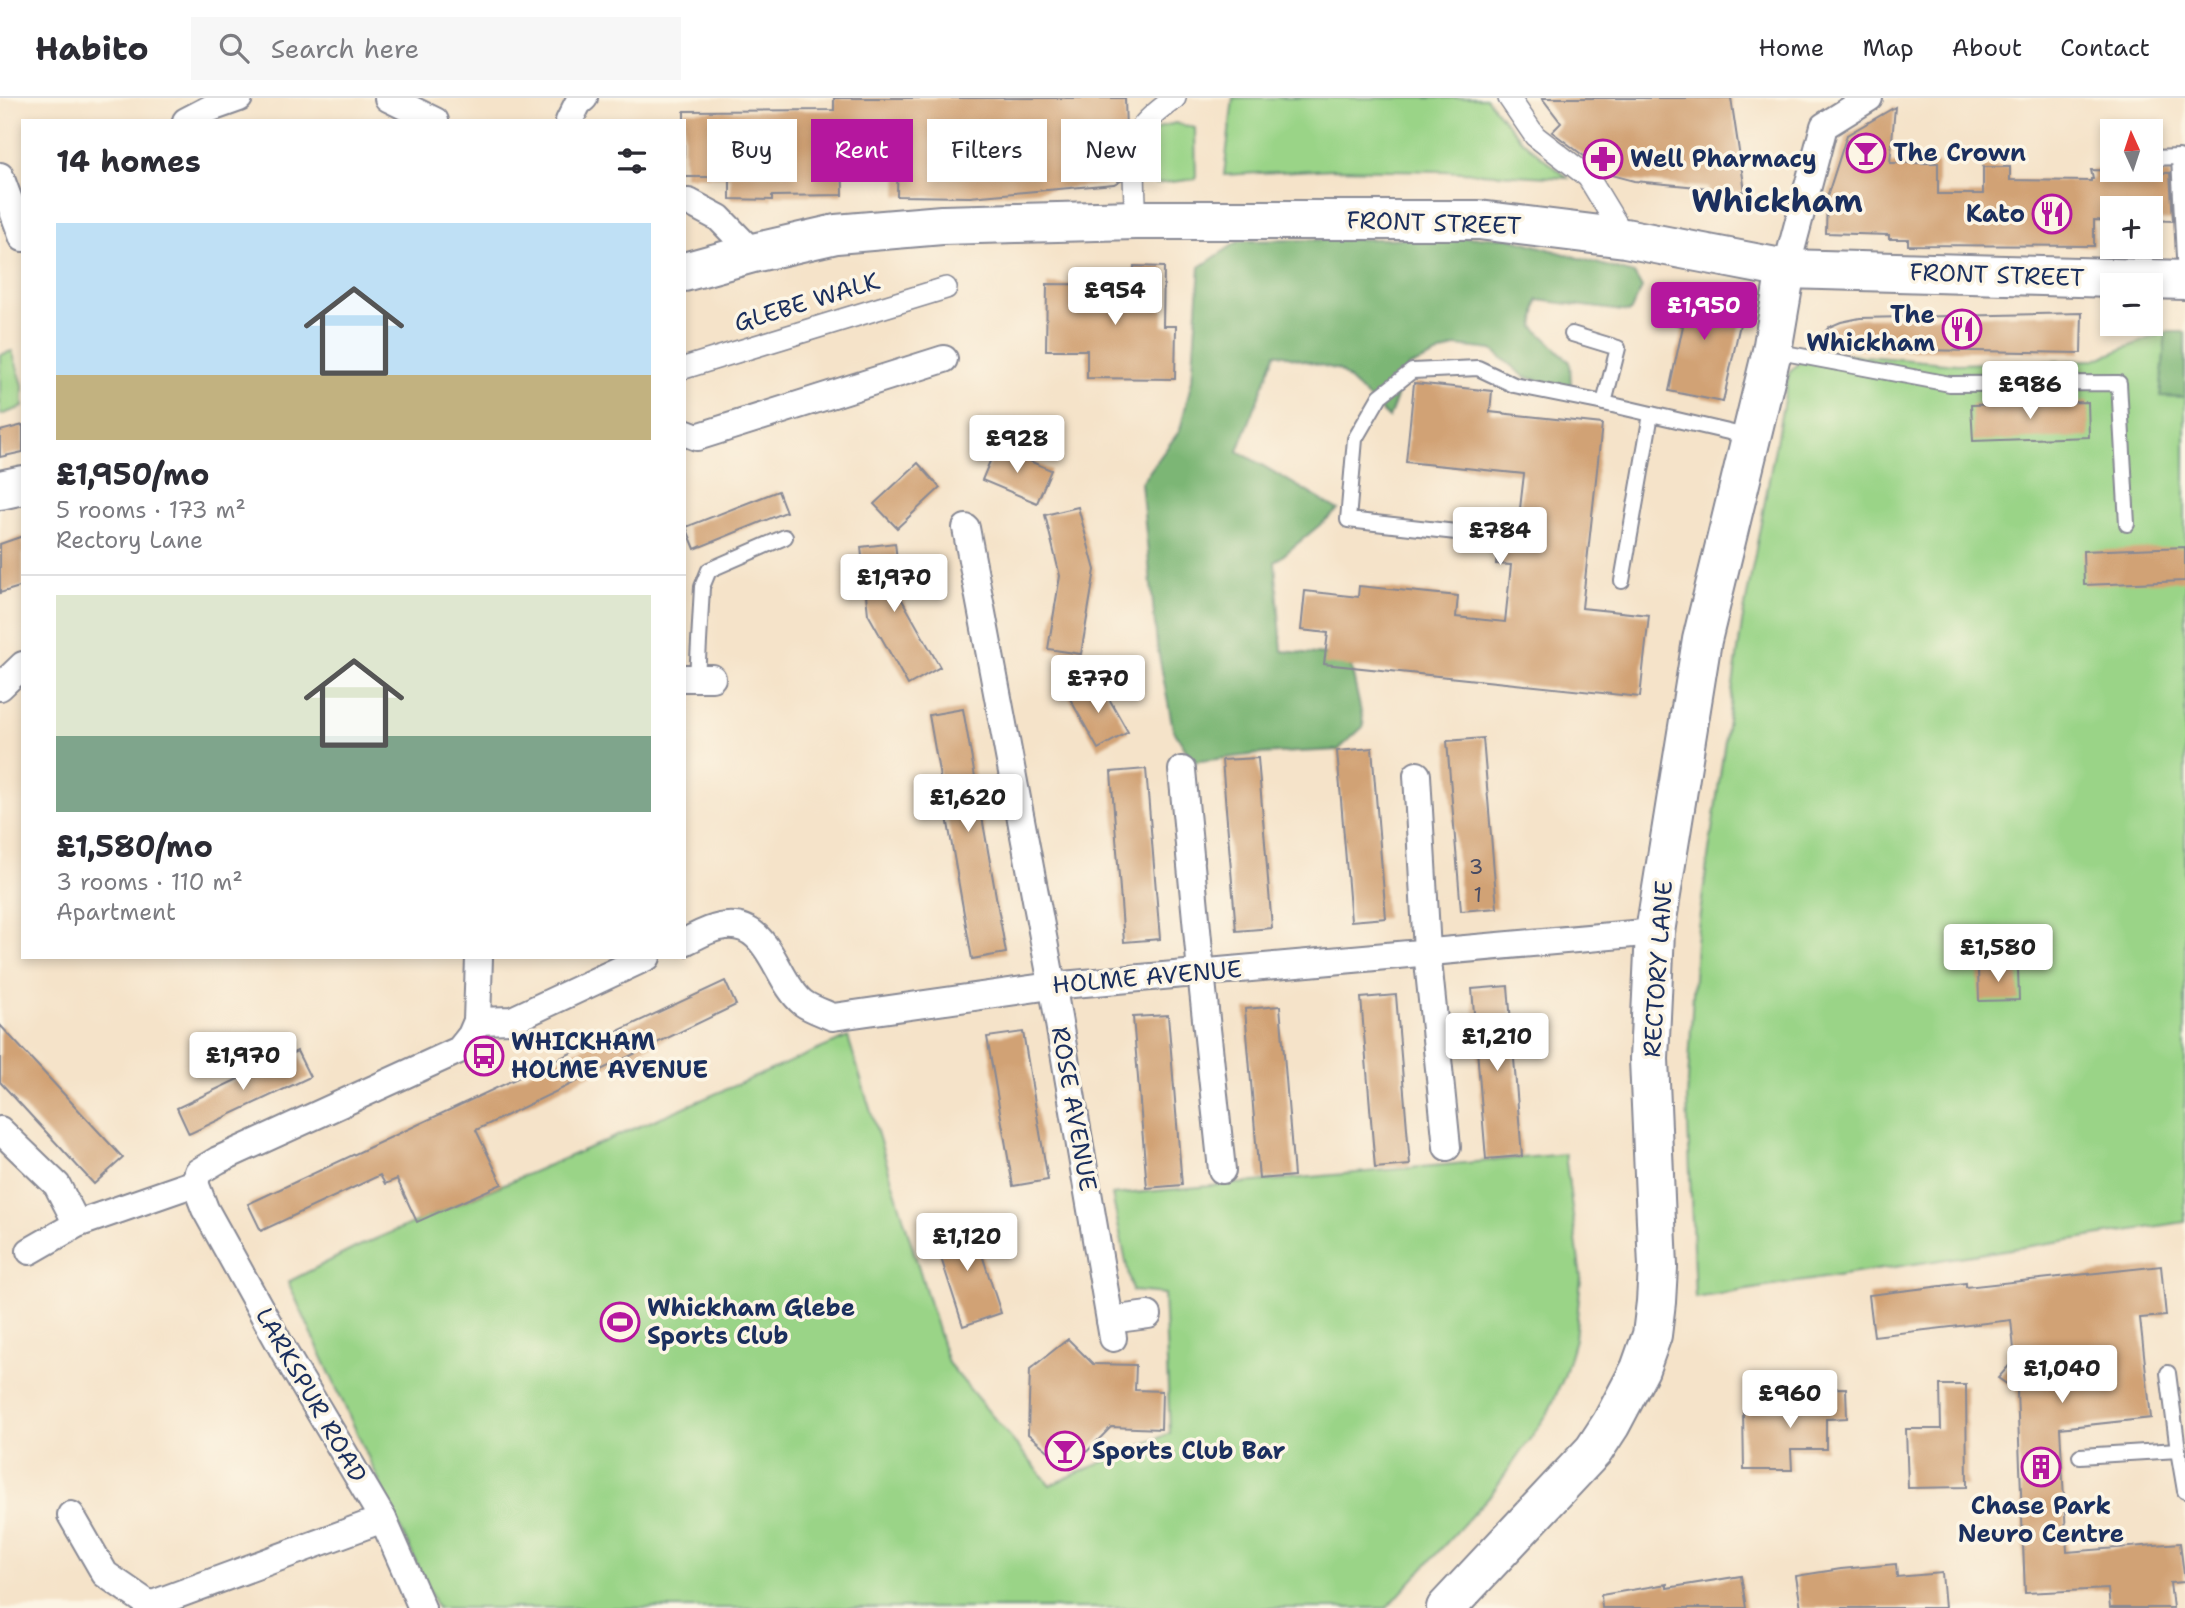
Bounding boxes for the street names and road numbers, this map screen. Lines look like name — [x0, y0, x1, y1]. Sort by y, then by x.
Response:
street label: FRONT STREET — [1346, 204, 1522, 242]
street label: FRONT STREET — [1909, 256, 2085, 294]
street label: GLEBE WALK — [730, 265, 884, 339]
street label: RECTORY LANE — [1636, 879, 1680, 1059]
street label: HOLME AVENUE — [1051, 953, 1243, 1001]
street label: ROSE AVENUE — [1044, 1024, 1104, 1194]
street label: LARKSPUR ROAD — [248, 1302, 374, 1488]

